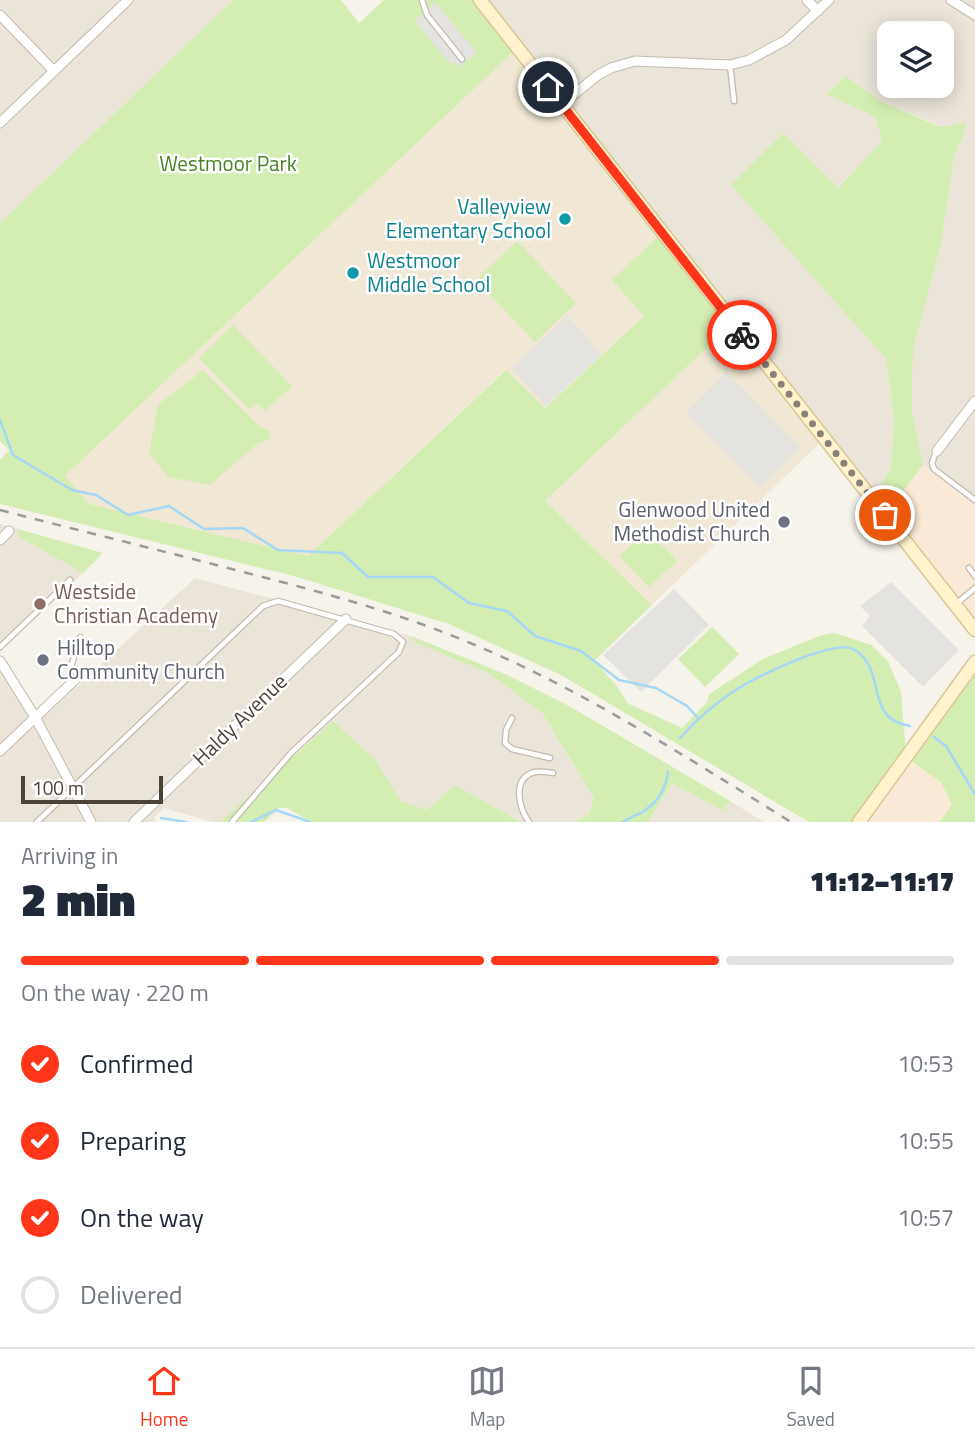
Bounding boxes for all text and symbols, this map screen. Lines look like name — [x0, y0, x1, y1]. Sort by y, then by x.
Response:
map controls — [877, 21, 954, 98]
button: layers — [877, 21, 954, 98]
pin — [518, 57, 578, 117]
icon: home — [529, 68, 567, 106]
park label: Westmoor Park — [159, 147, 297, 179]
place label: Valleyview Elementary School — [386, 190, 551, 246]
marker: Valleyview Elementary School — [557, 211, 573, 227]
place label: Westmoor Middle School — [367, 244, 490, 300]
marker: Westmoor Middle School — [345, 265, 361, 281]
courier — [707, 300, 777, 370]
icon: bike — [723, 316, 761, 354]
pin — [855, 485, 915, 545]
place label: Glenwood United Methodist Church — [613, 493, 770, 549]
icon: bag — [866, 496, 904, 534]
marker: Glenwood United Methodist Church — [776, 514, 792, 530]
place label: Westside Christian Academy — [54, 575, 218, 631]
marker: Westside Christian Academy — [32, 596, 48, 612]
place label: Hilltop Community Church — [57, 631, 225, 687]
marker: Hilltop Community Church — [35, 652, 51, 668]
street label: Haldy Avenue — [185, 666, 294, 773]
scale bar — [21, 773, 163, 805]
text: 100 m — [32, 773, 84, 802]
text: Arriving in — [21, 838, 118, 873]
text: 11:12–11:17 — [810, 862, 954, 901]
text: 2 min — [21, 864, 135, 934]
text: On the way · 220 m — [21, 975, 209, 1010]
text: Confirmed — [80, 1044, 194, 1083]
icon: check — [21, 1045, 59, 1083]
text: 10:53 — [897, 1046, 954, 1081]
text: Preparing — [80, 1121, 186, 1160]
icon: check — [21, 1122, 59, 1160]
text: 10:55 — [897, 1123, 954, 1158]
text: On the way — [80, 1198, 204, 1237]
icon: check — [21, 1199, 59, 1237]
text: 10:57 — [897, 1200, 954, 1235]
text: Delivered — [80, 1275, 183, 1314]
tab: Home — [140, 1362, 188, 1433]
tab: Map — [468, 1362, 506, 1433]
tab: Saved — [787, 1362, 835, 1433]

